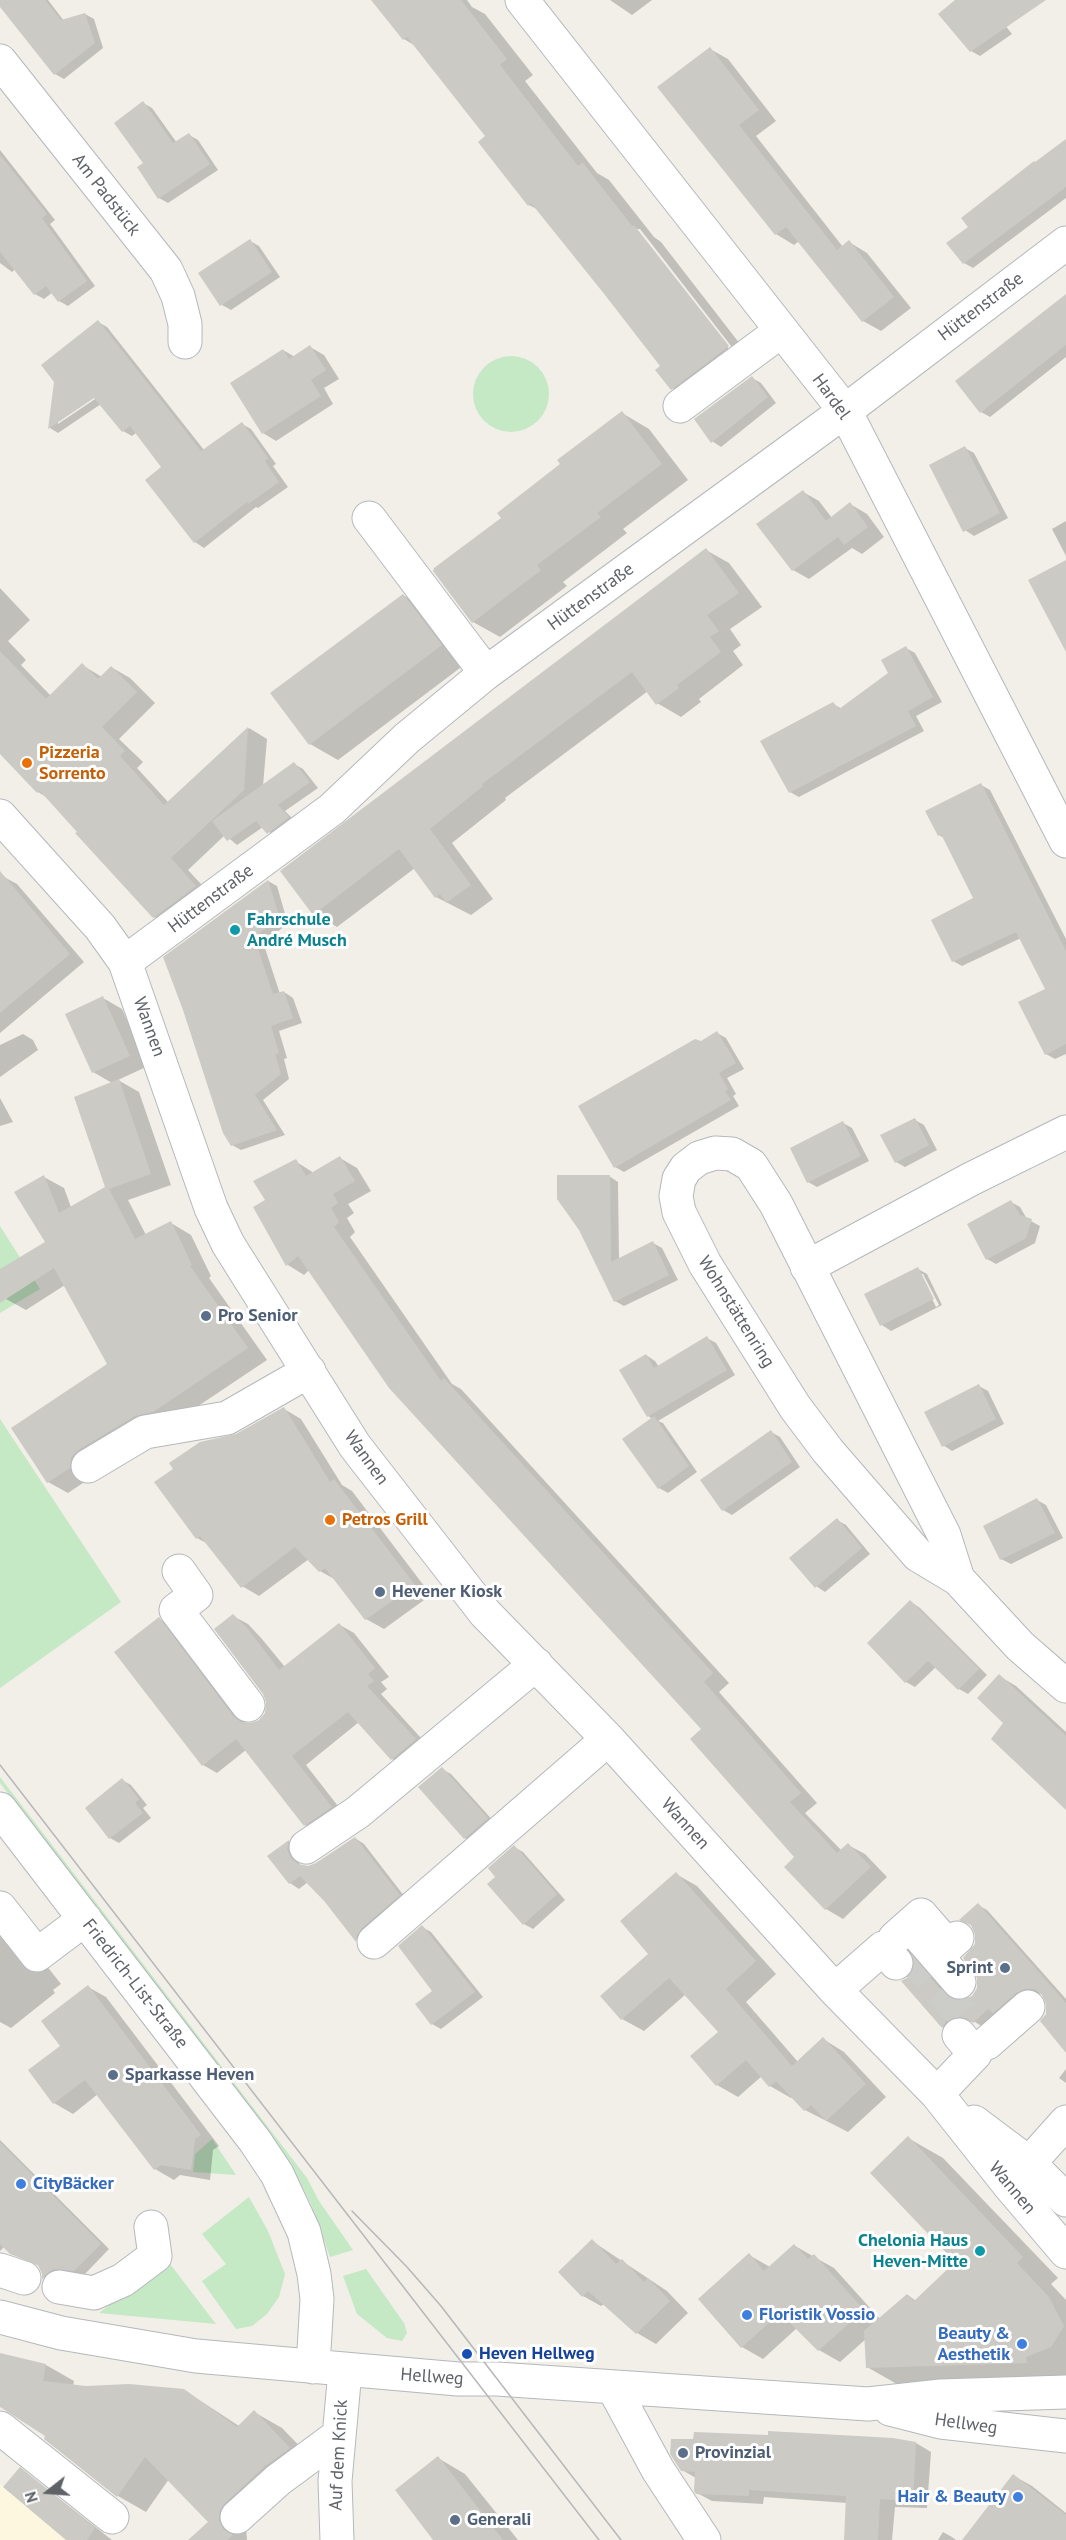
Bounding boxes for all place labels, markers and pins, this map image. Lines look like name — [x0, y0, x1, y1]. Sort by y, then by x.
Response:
place label: Pizzeria Sorrento — [39, 742, 106, 784]
marker: Pizzeria Sorrento — [20, 756, 34, 770]
place label: Fahrschule André Musch — [247, 909, 347, 952]
marker: Fahrschule André Musch — [228, 923, 242, 937]
place label: Pro Senior — [218, 1305, 298, 1327]
marker: Pro Senior — [199, 1309, 213, 1323]
place label: Petros Grill — [342, 1509, 428, 1531]
marker: Petros Grill — [323, 1513, 337, 1527]
place label: Hevener Kiosk — [392, 1581, 502, 1603]
marker: Hevener Kiosk — [373, 1585, 387, 1599]
place label: Sprint — [946, 1957, 993, 1979]
marker: Sprint — [998, 1961, 1012, 1975]
place label: Sparkasse Heven — [125, 2064, 254, 2086]
marker: Sparkasse Heven — [106, 2068, 120, 2082]
place label: CityBäcker — [33, 2173, 114, 2195]
marker: CityBäcker — [14, 2177, 28, 2191]
place label: Chelonia Haus Heven-Mitte — [858, 2230, 968, 2272]
marker: Chelonia Haus Heven-Mitte — [973, 2244, 987, 2258]
place label: Floristik Vossio — [759, 2304, 875, 2326]
marker: Floristik Vossio — [740, 2308, 754, 2322]
place label: Beauty & Aesthetik — [938, 2323, 1010, 2366]
marker: Beauty & Aesthetik — [1015, 2337, 1029, 2351]
place label: Heven Hellweg — [479, 2343, 595, 2365]
marker: Heven Hellweg — [460, 2347, 474, 2361]
place label: Provinzial — [695, 2442, 771, 2464]
marker: Provinzial — [676, 2446, 690, 2460]
place label: Hair & Beauty — [898, 2486, 1006, 2508]
marker: Hair & Beauty — [1011, 2490, 1025, 2504]
place label: Generali — [467, 2509, 531, 2531]
marker: Generali — [448, 2513, 462, 2527]

